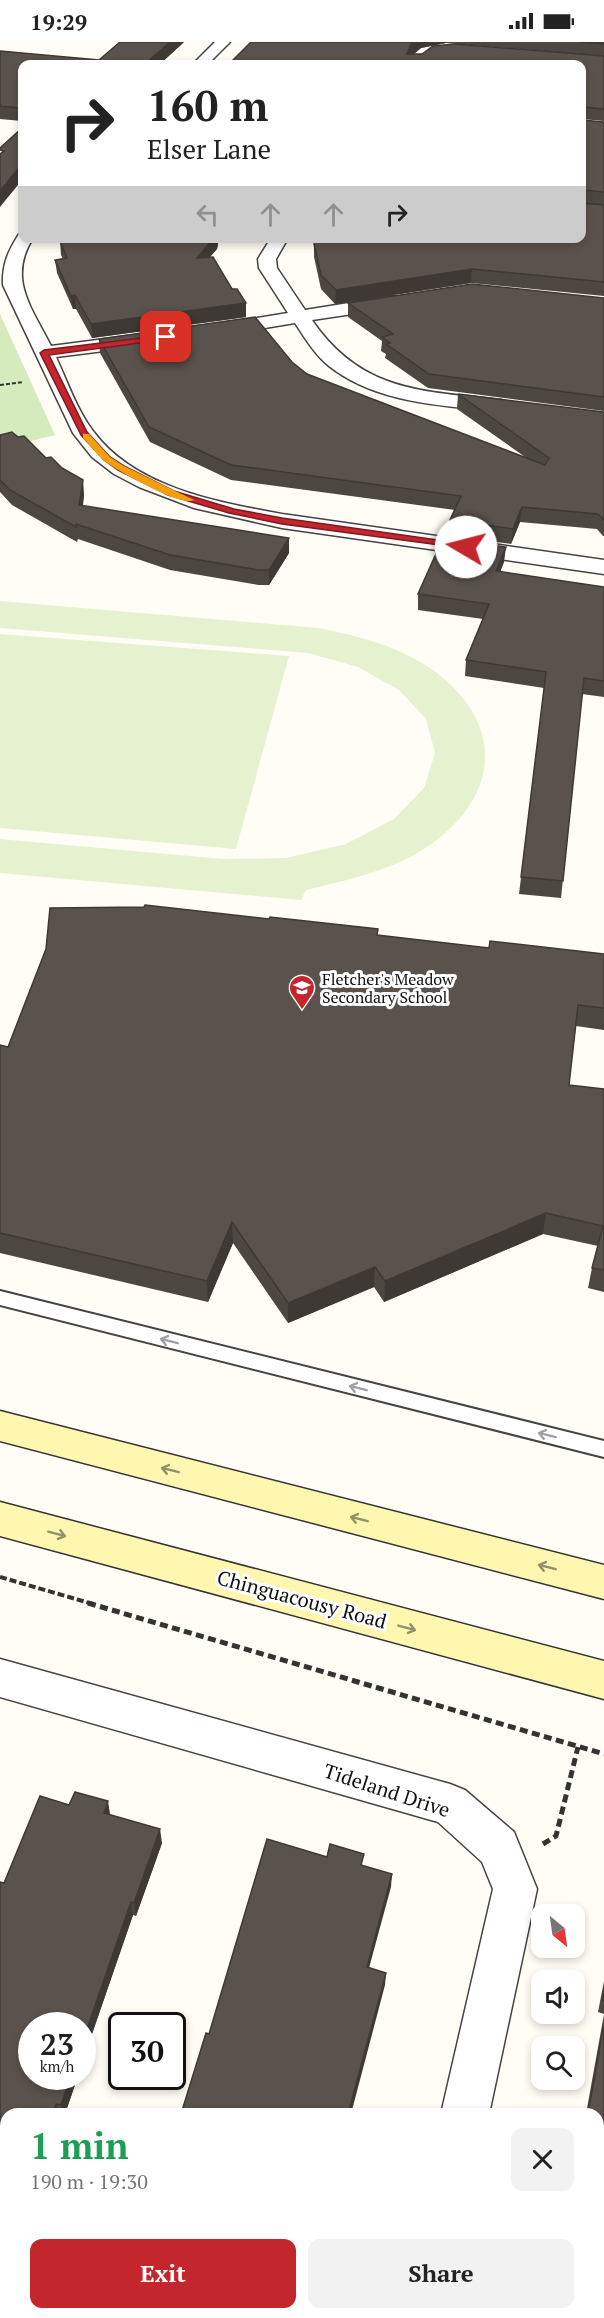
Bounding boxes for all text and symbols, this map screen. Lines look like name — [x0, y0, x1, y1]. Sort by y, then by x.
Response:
text: 19:29 — [30, 7, 87, 36]
text: 160 m — [147, 77, 268, 133]
icon: right — [48, 84, 126, 162]
text: Elser Lane — [147, 131, 271, 167]
icon: left — [191, 198, 224, 231]
icon: ahead — [254, 198, 287, 231]
icon: ahead — [317, 198, 350, 231]
icon: right — [380, 198, 413, 231]
pin — [140, 311, 191, 362]
icon: arrive — [149, 320, 182, 353]
position arrow — [434, 515, 498, 579]
place label: Fletcher's Meadow Secondary School — [322, 968, 454, 1008]
school or university icon: Fletcher's Meadow Secondary School — [287, 973, 317, 1011]
one-way arrow — [160, 1334, 179, 1346]
one-way arrow — [349, 1381, 368, 1393]
one-way arrow — [538, 1429, 557, 1441]
one-way arrow — [161, 1464, 180, 1475]
one-way arrow — [349, 1512, 368, 1524]
one-way arrow — [47, 1528, 66, 1540]
one-way arrow — [538, 1561, 557, 1573]
street label: Chinguacousy Road — [214, 1563, 390, 1635]
one-way arrow — [397, 1622, 416, 1634]
street label: Tideland Drive — [320, 1757, 454, 1823]
north arrow — [531, 1904, 585, 1958]
map controls — [531, 1904, 585, 2090]
button: sound — [531, 1970, 585, 2024]
speed limit sign: 30 — [108, 2012, 186, 2090]
text: 23 — [40, 2024, 74, 2064]
button: search — [531, 2036, 585, 2090]
text: km/h — [40, 2056, 74, 2076]
text: 1 min — [30, 2122, 128, 2169]
button: close — [511, 2128, 574, 2191]
text: 190 m · 19:30 — [30, 2168, 148, 2195]
button: Exit — [30, 2239, 296, 2308]
button: Share — [308, 2239, 574, 2308]

